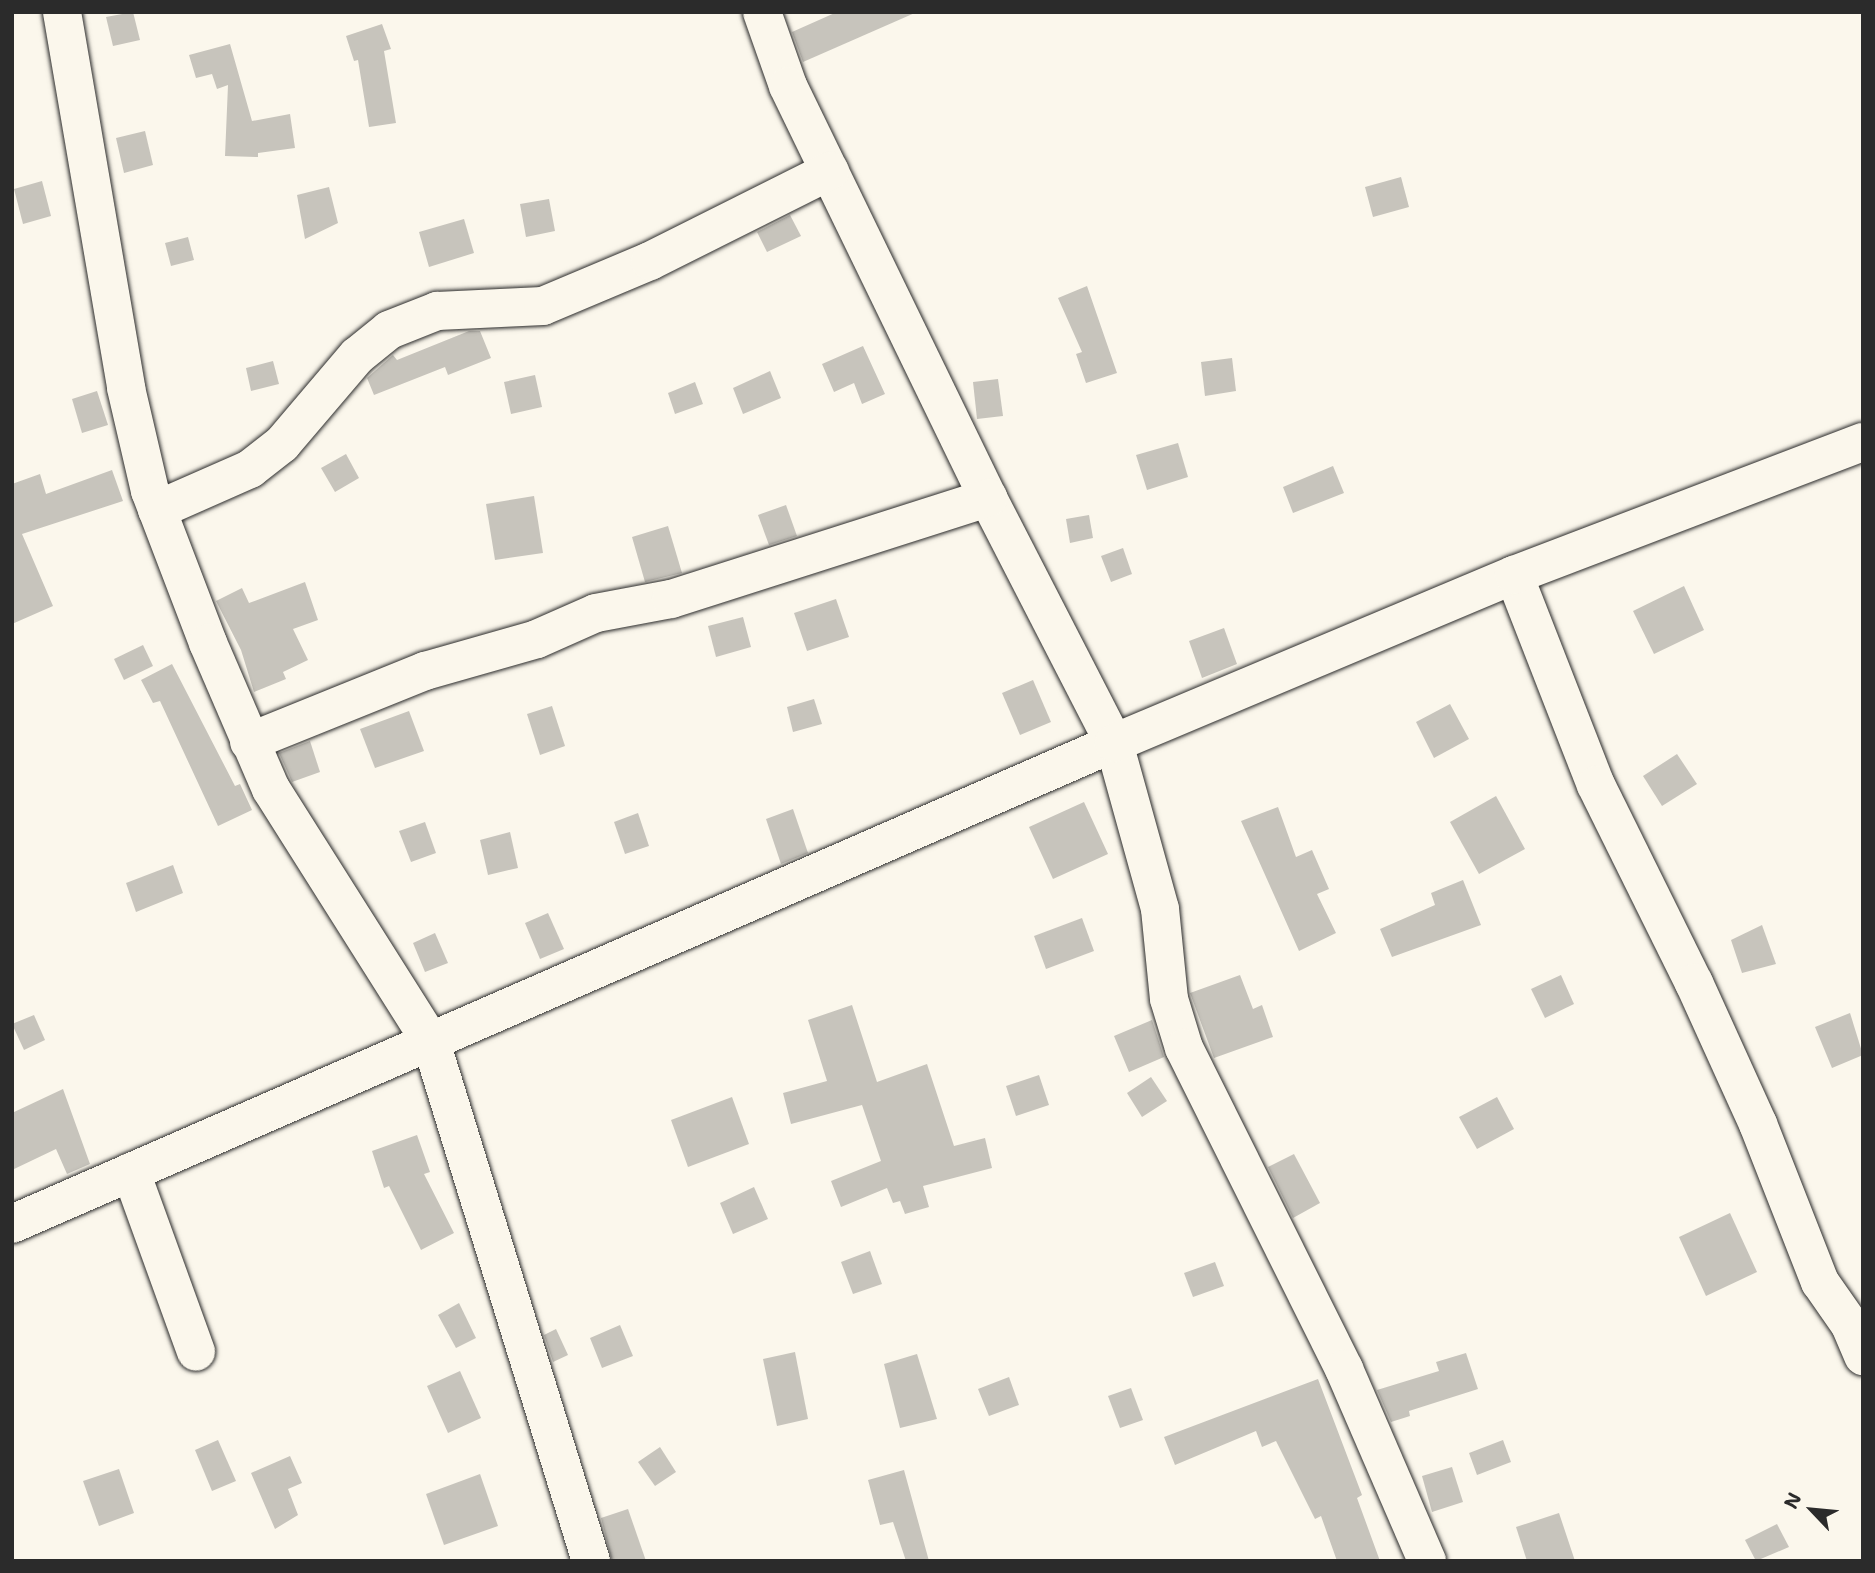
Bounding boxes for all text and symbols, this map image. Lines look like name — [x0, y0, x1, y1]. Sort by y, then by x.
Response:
north arrow — [1777, 1475, 1847, 1545]
text: N — [1778, 1488, 1807, 1513]

